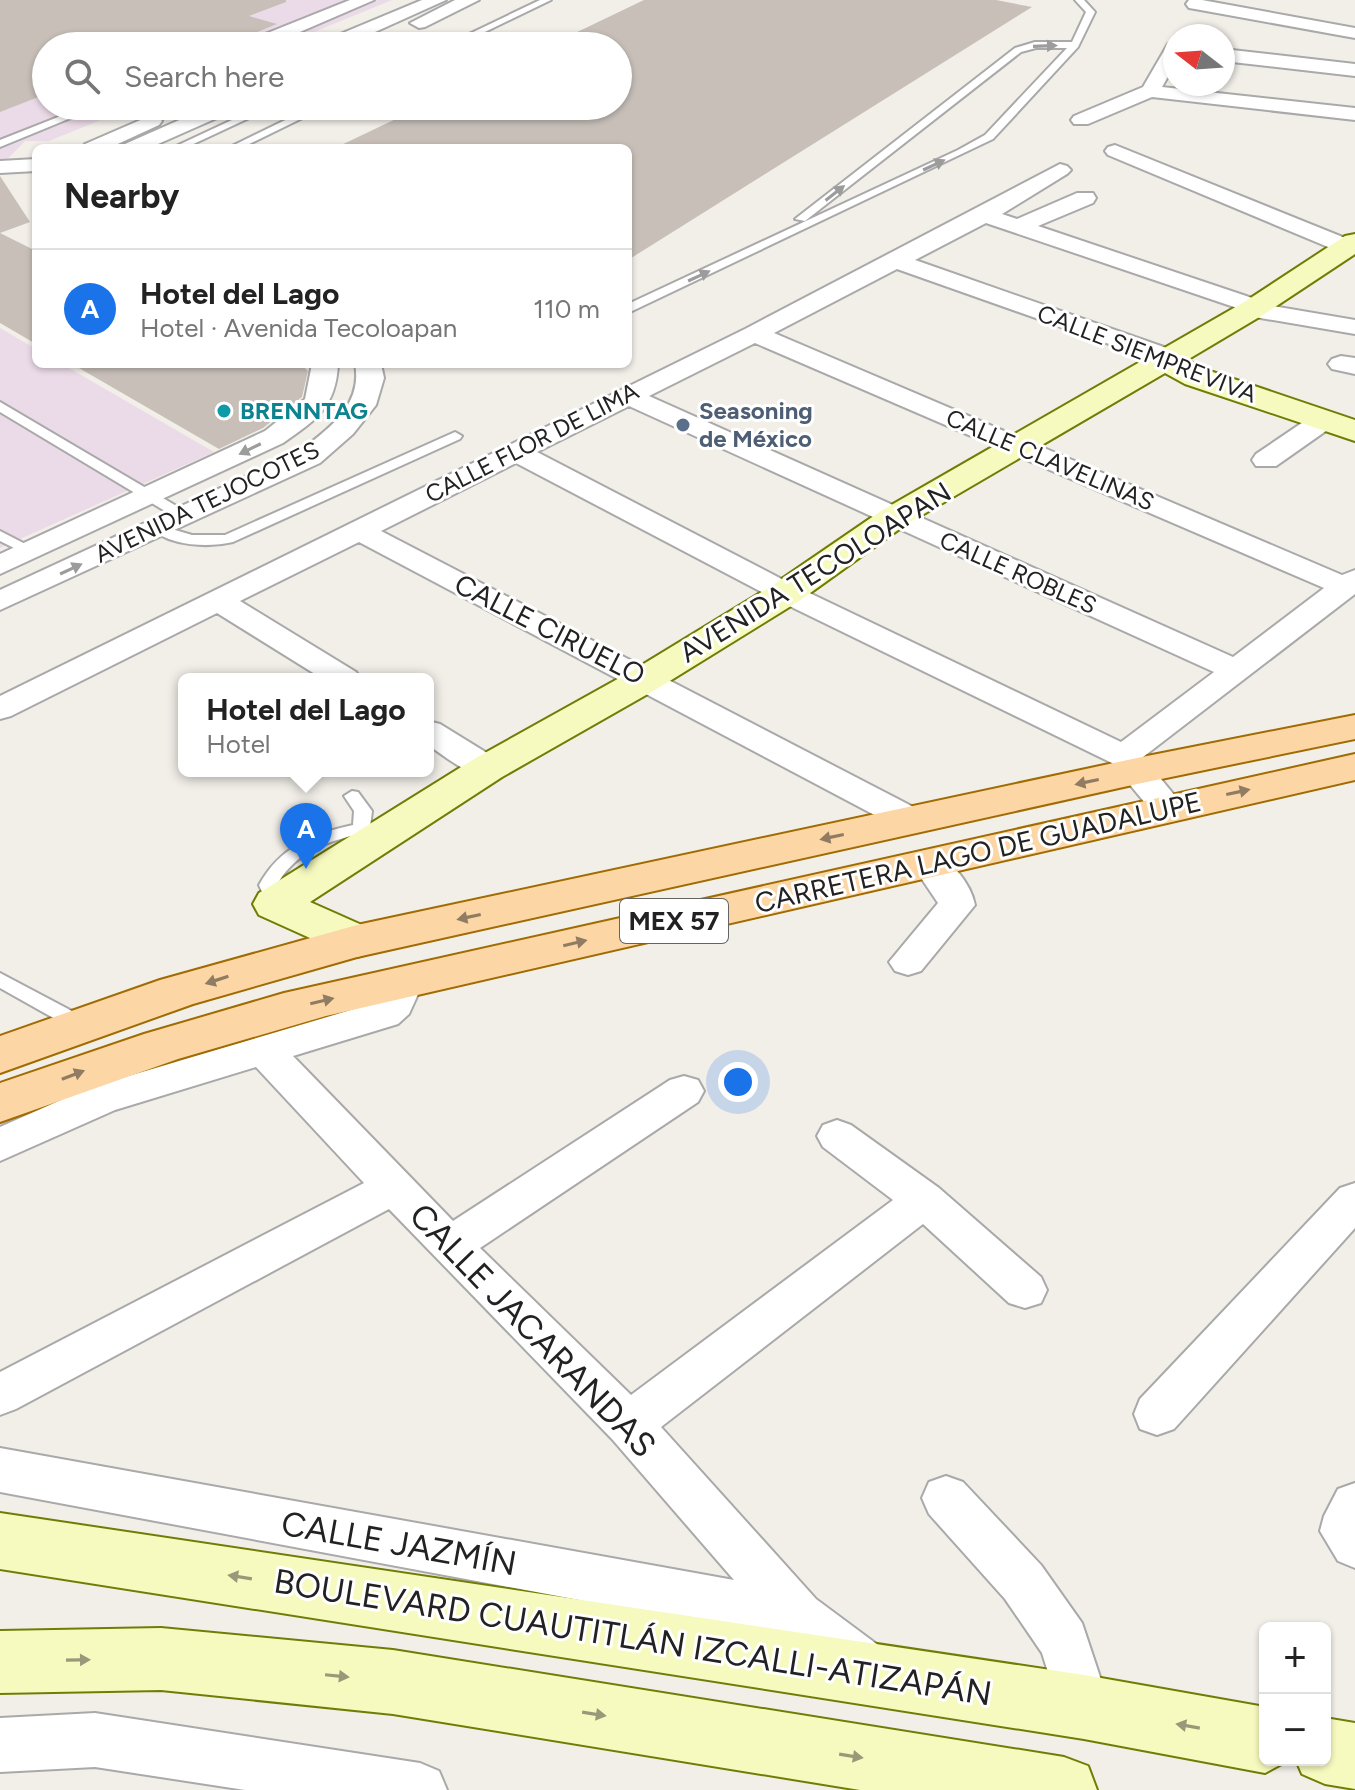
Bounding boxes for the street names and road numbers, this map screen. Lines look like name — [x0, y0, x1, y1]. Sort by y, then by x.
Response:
street label: CALLE SIEMPREVIVA — [1033, 298, 1262, 409]
street label: CALLE FLOR DE LIMA — [420, 376, 644, 509]
street label: CALLE CLAVELINAS — [942, 403, 1159, 516]
street label: AVENIDA TEJOCOTES — [90, 435, 324, 569]
street label: AVENIDA TECOLOAPAN — [673, 474, 957, 670]
street label: CALLE ROBLES — [935, 525, 1101, 620]
street label: CALLE CIRUELO — [449, 566, 651, 692]
street label: CARRETERA LAGO DE GUADALUPE — [751, 784, 1205, 920]
road number: MEX 57 — [620, 899, 728, 943]
street label: CALLE JACARANDAS — [401, 1195, 664, 1466]
street label: CALLE JAZMÍN — [278, 1503, 520, 1584]
street label: BOULEVARD CUAUTITLÁN IZCALLI-ATIZAPÁN — [271, 1560, 995, 1715]

